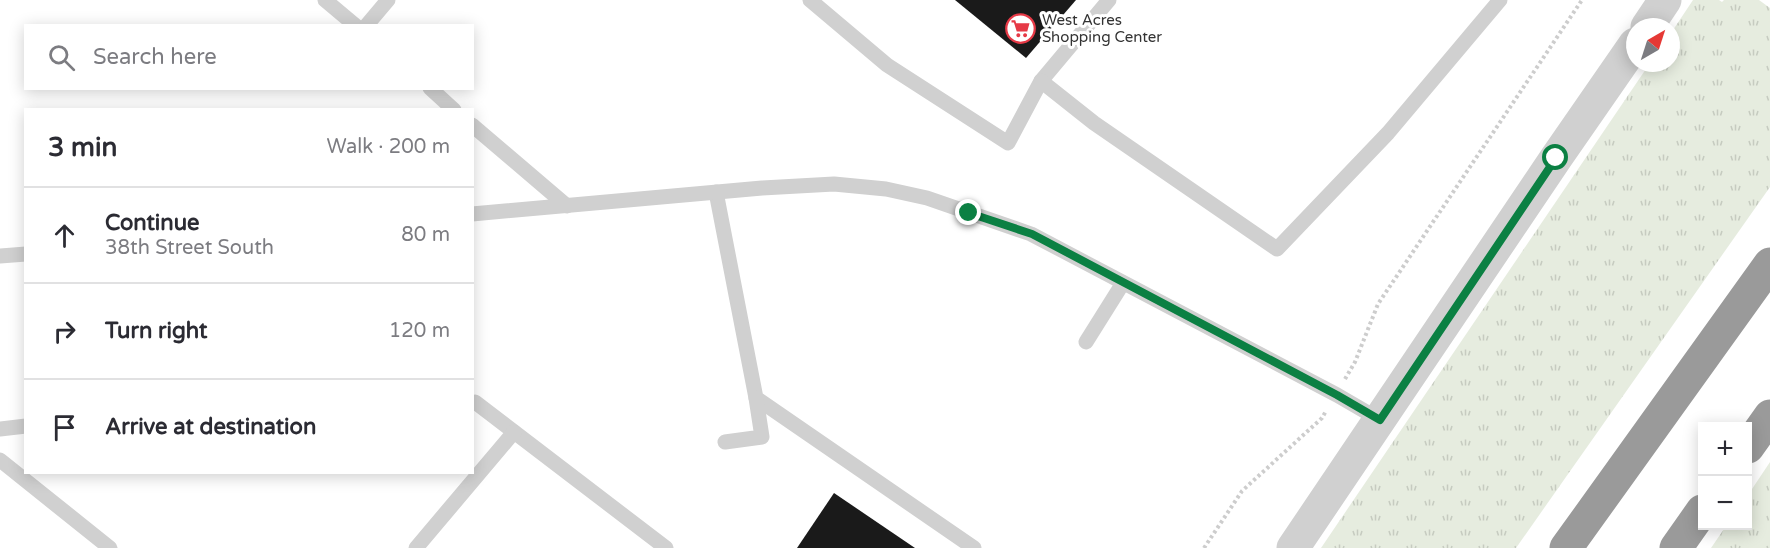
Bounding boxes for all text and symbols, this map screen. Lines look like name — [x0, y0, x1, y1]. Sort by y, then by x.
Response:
place label: West Acres Shopping Center — [1042, 11, 1162, 46]
supermarket icon: West Acres Shopping Center — [1005, 13, 1037, 45]
north arrow — [1626, 18, 1680, 72]
search box — [24, 24, 474, 90]
icon: search — [45, 41, 78, 74]
text: Search here — [93, 44, 217, 70]
text: 3 min — [48, 132, 117, 163]
text: Walk · 200 m — [327, 135, 450, 159]
route start — [1542, 144, 1568, 170]
route end — [955, 199, 981, 225]
text: Continue — [105, 210, 200, 236]
icon: ahead — [48, 219, 81, 252]
text: 80 m — [401, 223, 450, 247]
text: 38th Street South — [105, 236, 274, 260]
icon: right — [48, 315, 81, 348]
text: Turn right — [105, 318, 207, 344]
text: 120 m — [389, 319, 450, 343]
icon: arrive — [48, 411, 81, 444]
text: Arrive at destination — [105, 414, 316, 440]
map controls — [1698, 422, 1752, 530]
button: + — [1698, 422, 1752, 476]
button: − — [1698, 476, 1752, 530]

